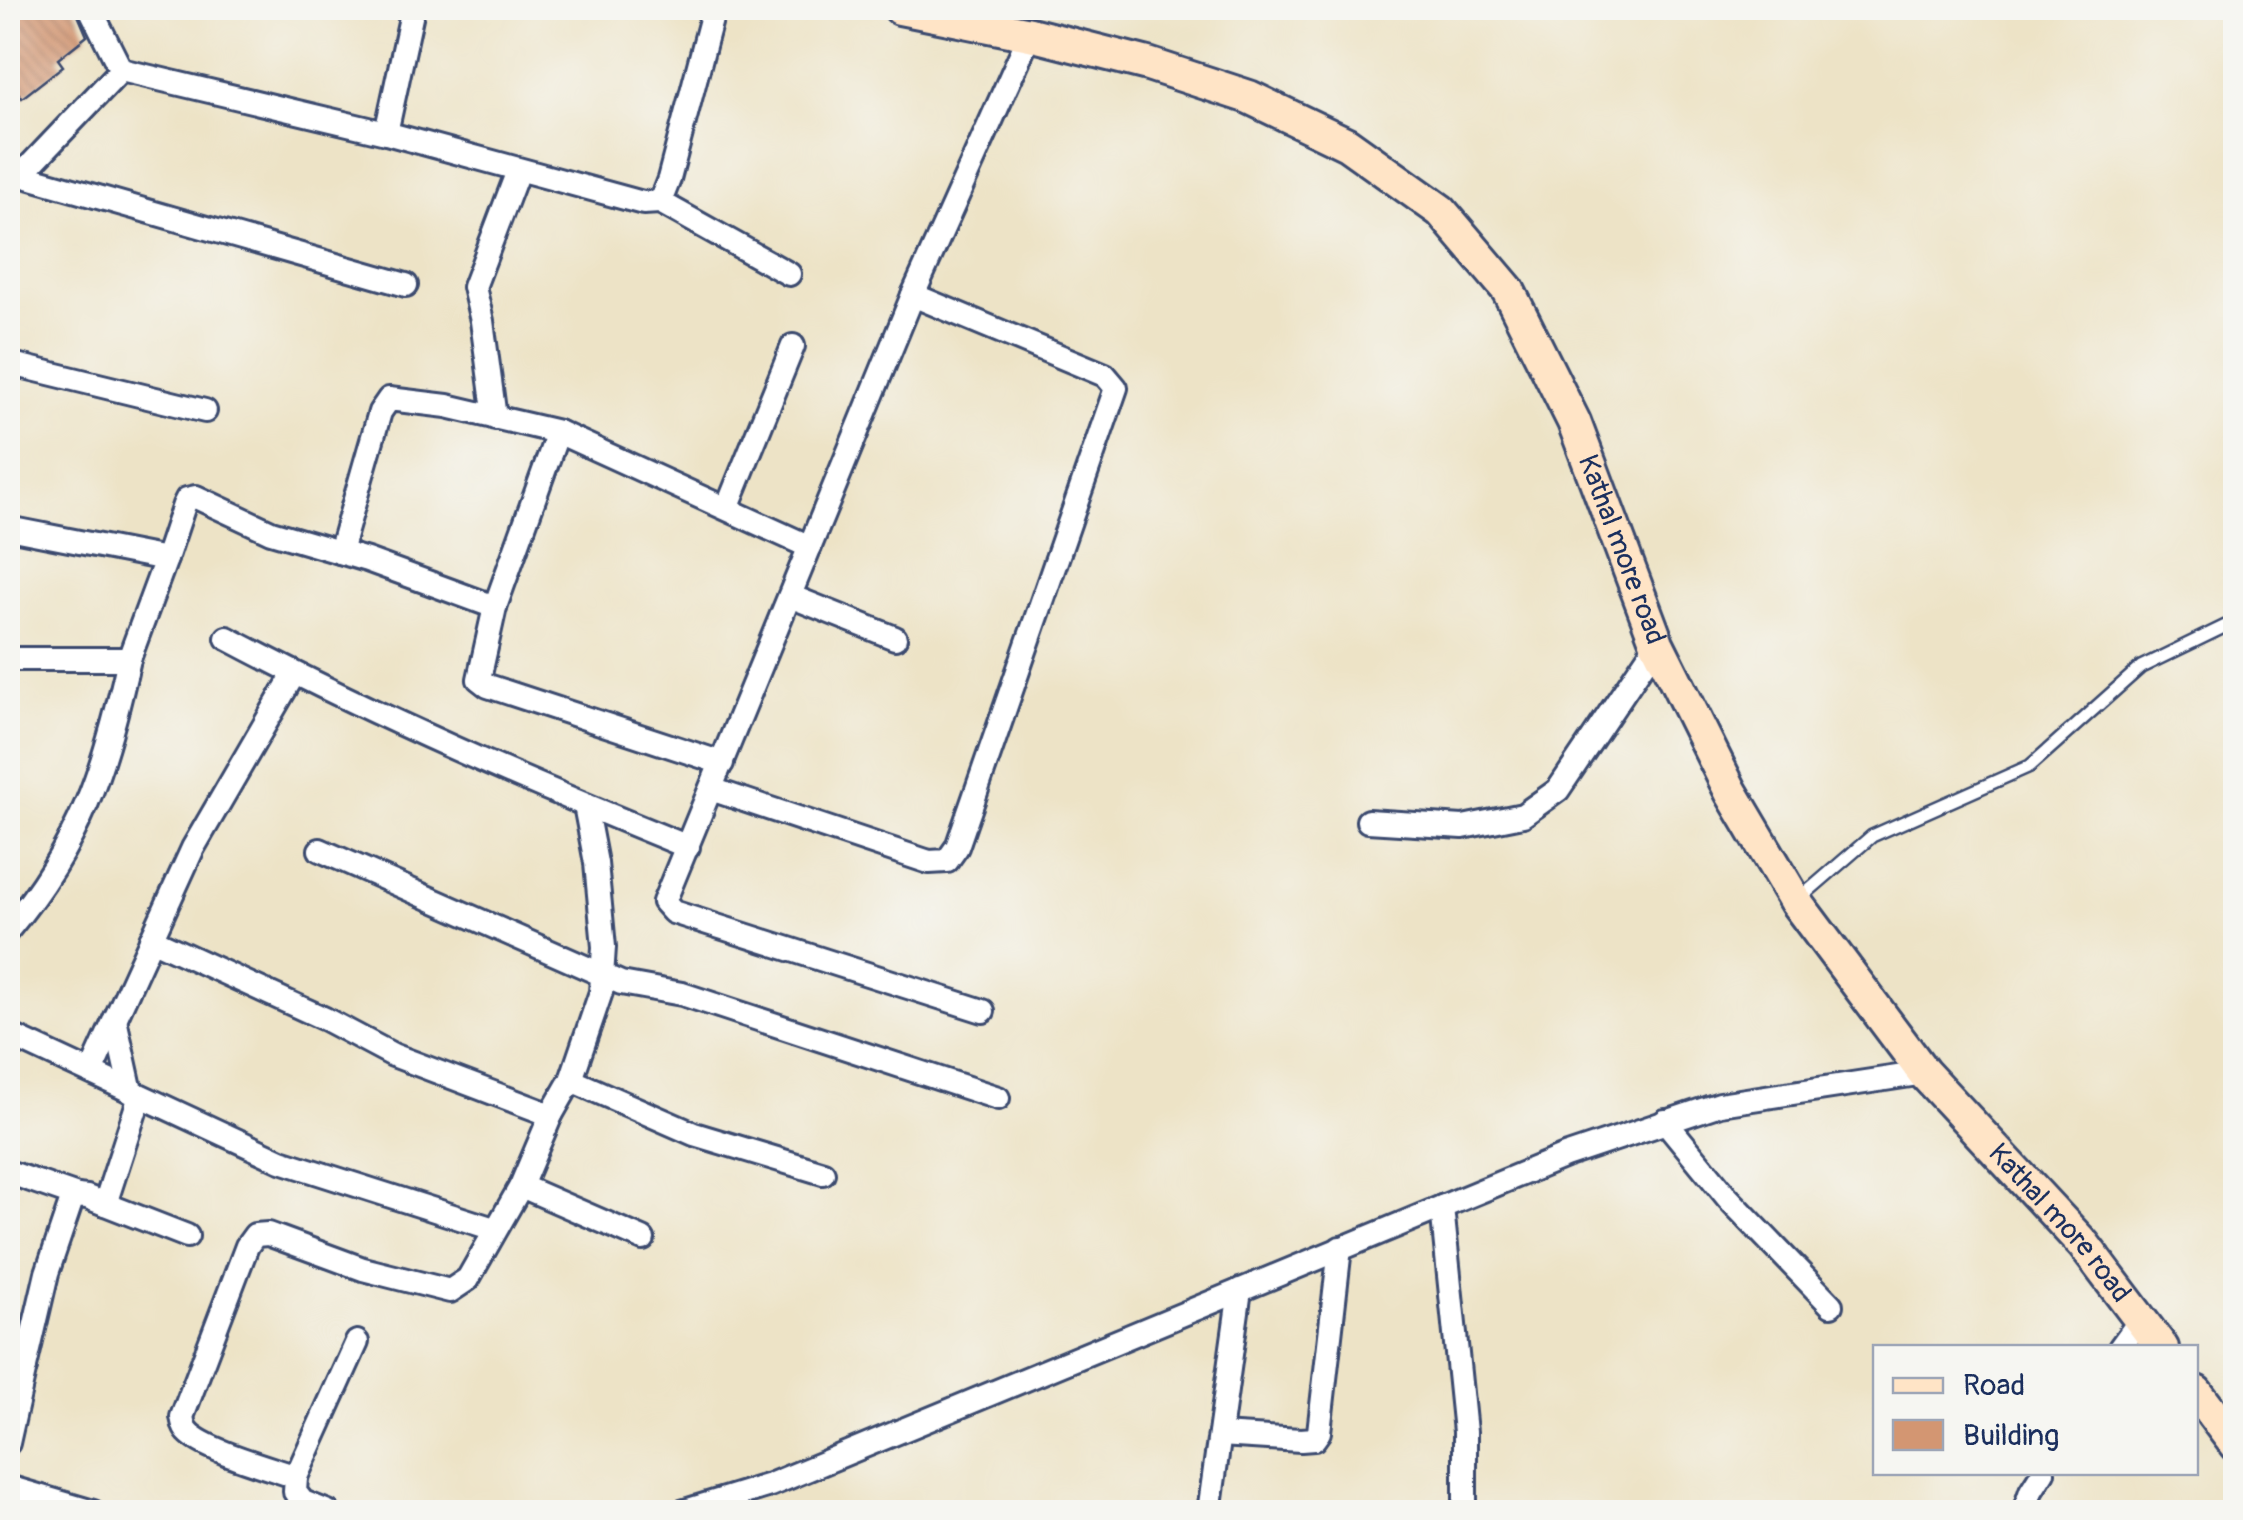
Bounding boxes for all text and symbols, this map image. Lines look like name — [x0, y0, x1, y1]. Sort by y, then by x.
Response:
street label: Kathal more road — [1570, 450, 1673, 649]
street label: Kathal more road — [1981, 1136, 2139, 1309]
legend — [1873, 1345, 2198, 1475]
text: Road — [1963, 1367, 2025, 1404]
text: Building — [1963, 1417, 2059, 1454]

